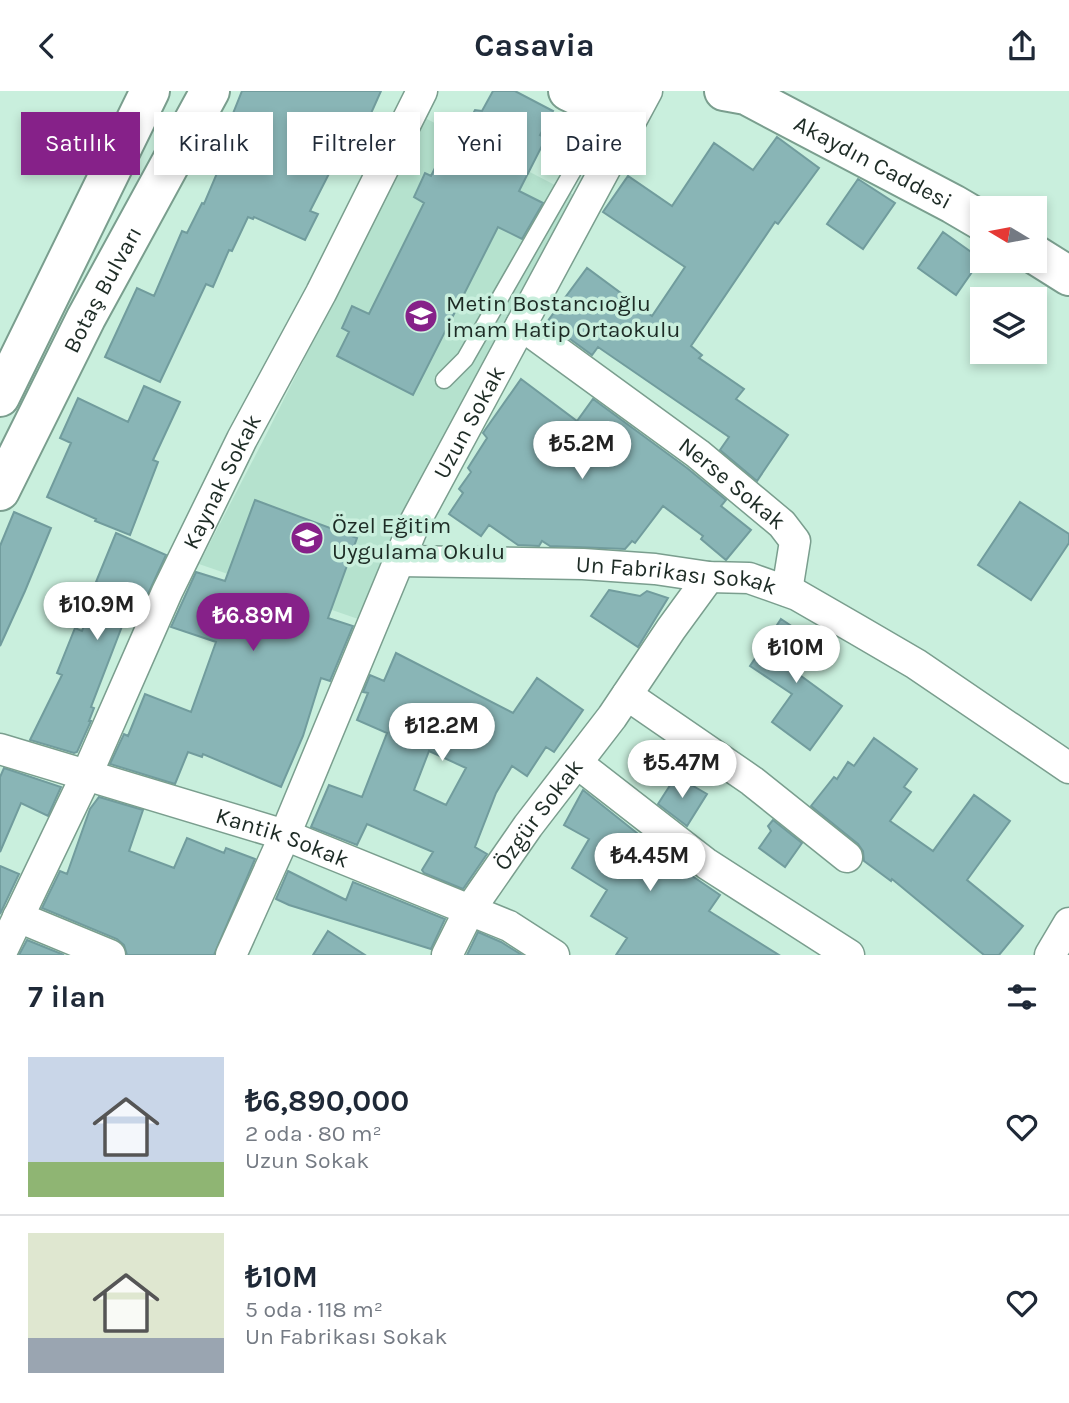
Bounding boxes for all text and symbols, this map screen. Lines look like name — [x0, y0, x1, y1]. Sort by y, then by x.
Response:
icon: back — [28, 27, 66, 65]
text: Casavia — [474, 27, 595, 64]
icon: share — [1003, 27, 1041, 65]
street label: Akaydın Caddesi — [790, 109, 956, 214]
chip: Satılık — [21, 112, 140, 175]
chip: Kiralık — [154, 112, 273, 175]
chip: Filtreler — [287, 112, 420, 175]
chip: Yeni — [434, 112, 527, 175]
chip: Daire — [541, 112, 646, 175]
north arrow — [970, 196, 1046, 273]
map controls — [970, 196, 1047, 364]
street label: Botaş Bulvarı — [57, 221, 147, 357]
button: layers — [970, 287, 1047, 364]
place label: Metin Bostancıoğlu İmam Hatip Ortaokulu — [446, 290, 680, 343]
school or university icon: Metin Bostancıoğlu İmam Hatip Ortaokulu — [402, 297, 440, 335]
street label: Uzun Sokak — [427, 361, 510, 483]
street label: Kaynak Sokak — [177, 409, 267, 553]
pin: ₺5.2M — [533, 421, 631, 481]
text: ₺5.2M — [549, 430, 615, 457]
street label: Nerse Sokak — [674, 431, 791, 535]
place label: Özel Eğitim Uygulama Okulu — [332, 512, 505, 565]
school or university icon: Özel Eğitim Uygulama Okulu — [288, 519, 326, 557]
street label: Un Fabrikası Sokak — [575, 550, 780, 600]
pin: ₺10.9M — [40, 582, 154, 642]
text: ₺10.9M — [60, 591, 135, 618]
pin: ₺6.89M — [196, 594, 310, 653]
text: ₺6.89M — [212, 602, 294, 629]
pin: ₺10M — [755, 625, 837, 685]
text: ₺10M — [768, 634, 824, 661]
pin: ₺12.2M — [385, 703, 499, 763]
text: ₺12.2M — [405, 712, 479, 739]
pin: ₺5.47M — [625, 741, 739, 800]
text: ₺5.47M — [644, 749, 720, 776]
street label: Özgür Sokak — [488, 753, 588, 875]
street label: Kantik Sokak — [213, 801, 353, 873]
pin: ₺4.45M — [593, 833, 707, 893]
text: ₺4.45M — [611, 842, 689, 869]
icon: filters — [1003, 978, 1041, 1016]
text: 7 ilan — [28, 979, 106, 1015]
text: ₺6,890,000 — [245, 1083, 409, 1119]
icon: home — [84, 1085, 168, 1169]
icon: heart — [1003, 1108, 1041, 1146]
text: 2 oda · 80 m² — [245, 1120, 382, 1147]
text: Uzun Sokak — [245, 1147, 369, 1174]
text: ₺10M — [245, 1259, 318, 1295]
icon: home — [84, 1261, 168, 1345]
icon: heart — [1003, 1284, 1041, 1322]
text: 5 oda · 118 m² — [245, 1296, 383, 1323]
text: Un Fabrikası Sokak — [245, 1323, 447, 1350]

